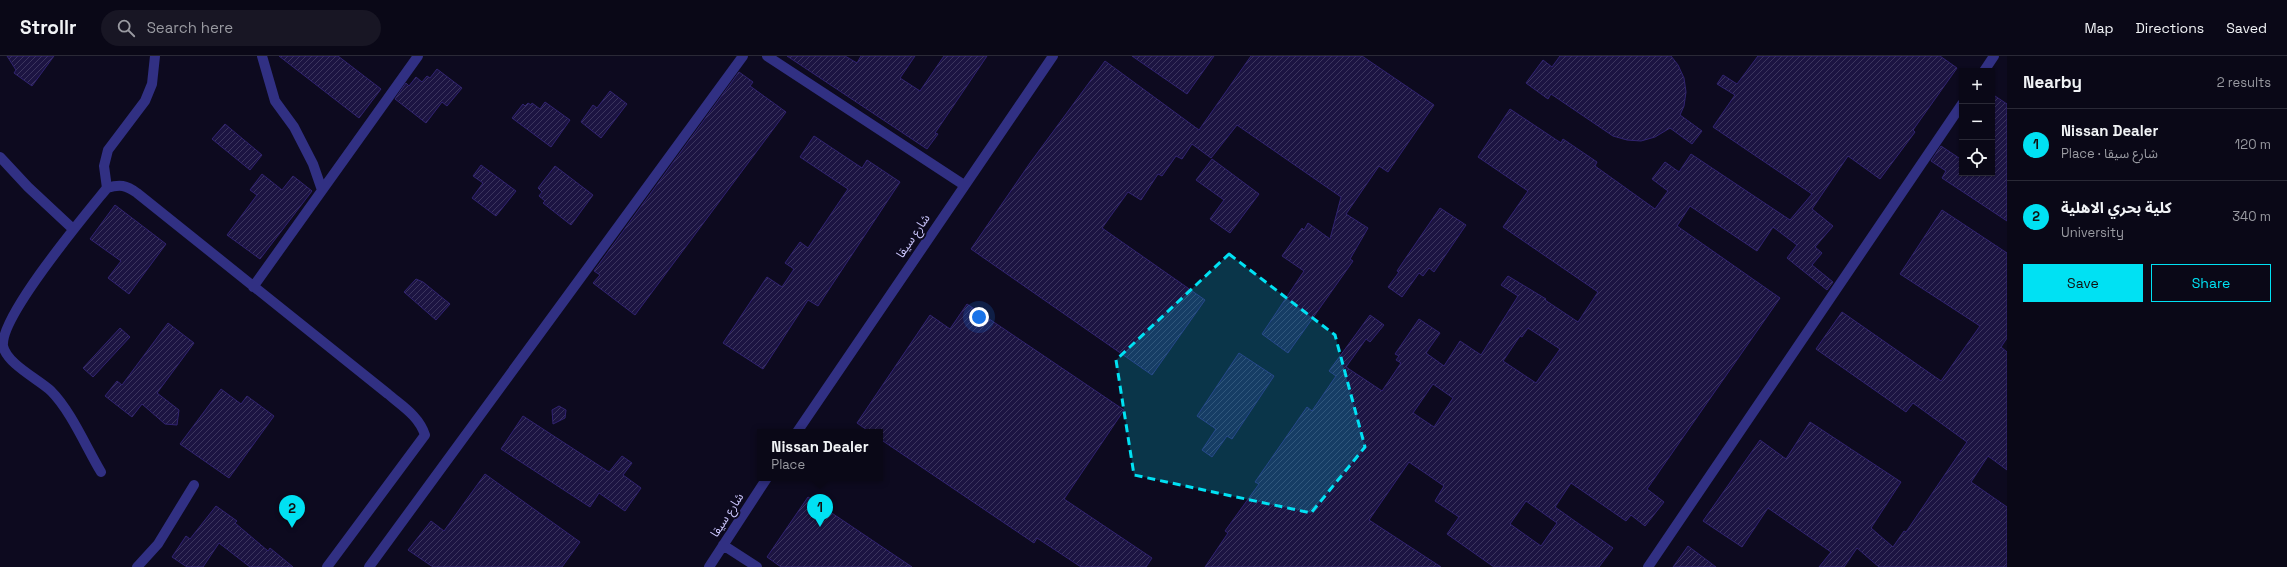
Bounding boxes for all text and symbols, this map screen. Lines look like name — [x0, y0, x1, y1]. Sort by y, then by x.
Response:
search box — [101, 10, 381, 46]
text: Strollr — [20, 15, 77, 40]
icon: search — [115, 17, 137, 39]
text: Search here — [147, 18, 233, 37]
text: Map — [2084, 19, 2114, 37]
text: Directions — [2136, 19, 2204, 37]
text: Saved — [2226, 19, 2267, 37]
map controls — [1959, 68, 1995, 176]
button: + — [1959, 68, 1995, 104]
text: Nearby — [2023, 71, 2082, 93]
text: 2 results — [2217, 74, 2271, 91]
button: − — [1959, 104, 1995, 140]
text: Nissan Dealer — [2061, 121, 2158, 140]
text: 1 — [2033, 136, 2039, 153]
text: 120 m — [2235, 136, 2271, 153]
button: locate — [1959, 140, 1995, 176]
text: Place · شارع سيقا — [2061, 145, 2158, 162]
text: كلية بحري الاهلية — [2061, 198, 2172, 217]
text: 2 — [2032, 208, 2040, 225]
text: 340 m — [2232, 208, 2271, 225]
street label: شارع سيقا — [892, 211, 934, 262]
text: University — [2061, 224, 2124, 241]
button: Save — [2023, 264, 2143, 302]
button: Share — [2151, 264, 2271, 302]
your location — [969, 307, 989, 327]
popup — [757, 429, 883, 481]
text: Nissan Dealer — [771, 437, 869, 456]
text: Place — [771, 456, 805, 473]
street label: شارع سيقا — [707, 490, 748, 541]
pin: 1 — [807, 494, 833, 527]
pin: 2 — [279, 495, 305, 528]

